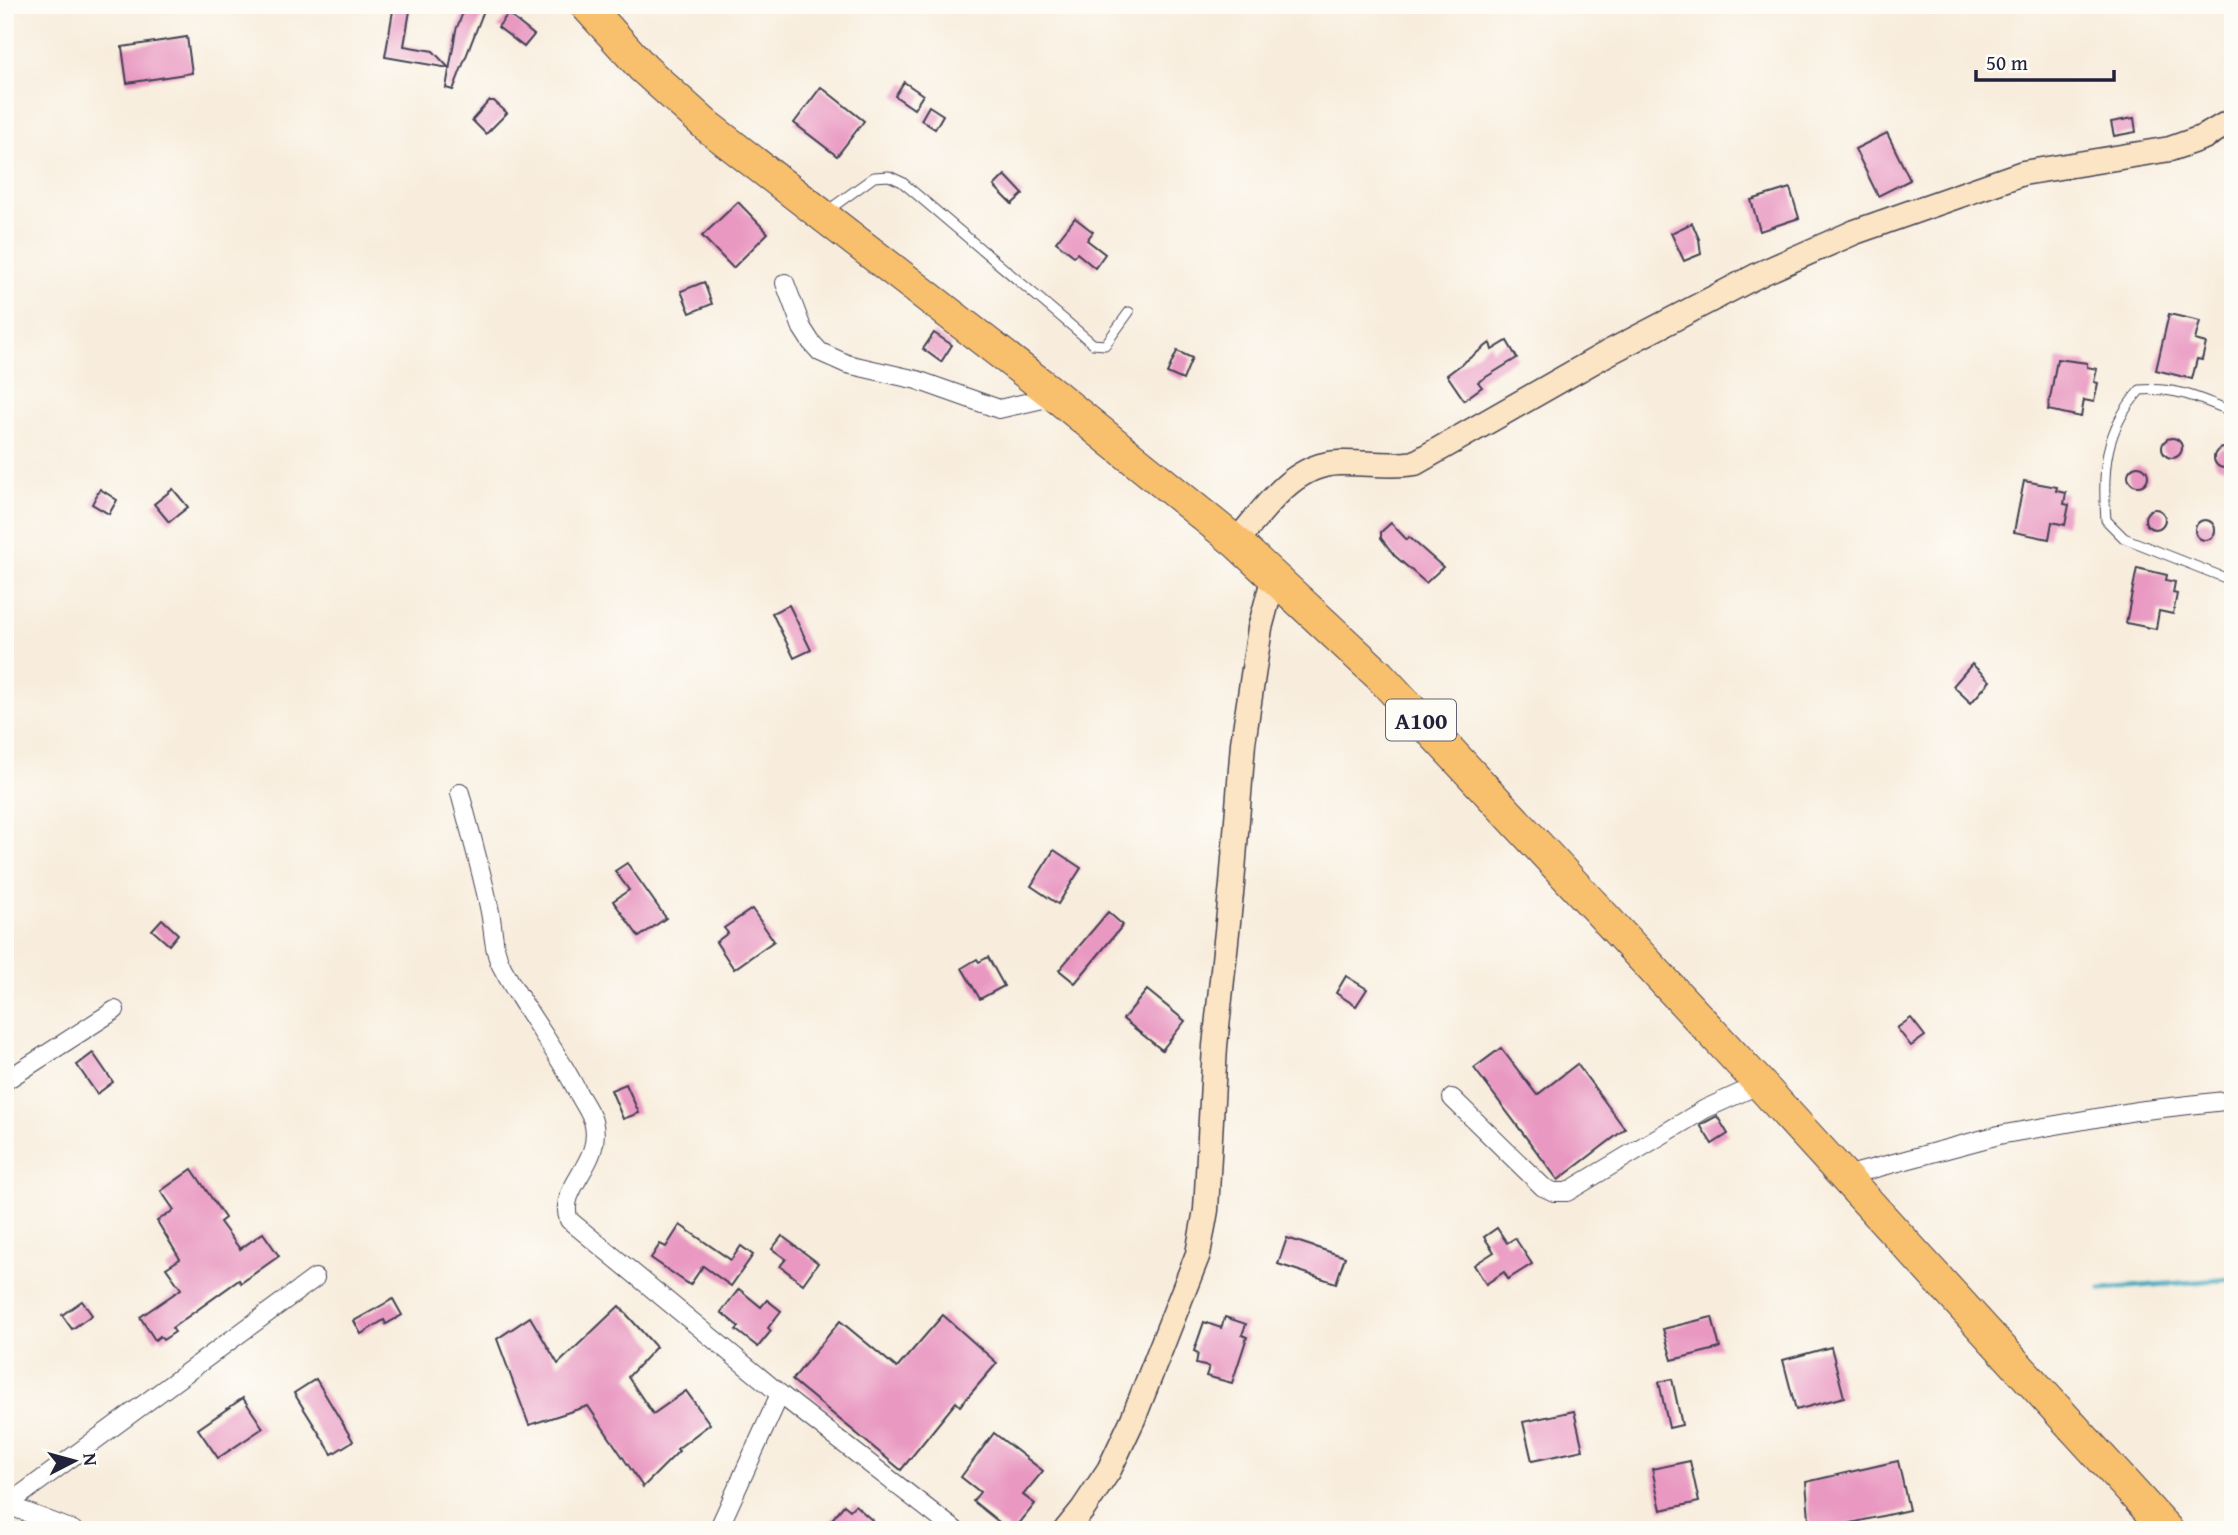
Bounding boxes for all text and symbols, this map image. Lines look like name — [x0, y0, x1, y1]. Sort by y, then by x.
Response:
scale bar — [1976, 38, 2114, 82]
text: 50 m — [1986, 47, 2028, 78]
road number: A100 — [1386, 700, 1456, 740]
north arrow — [38, 1426, 108, 1496]
text: N — [76, 1451, 106, 1467]

